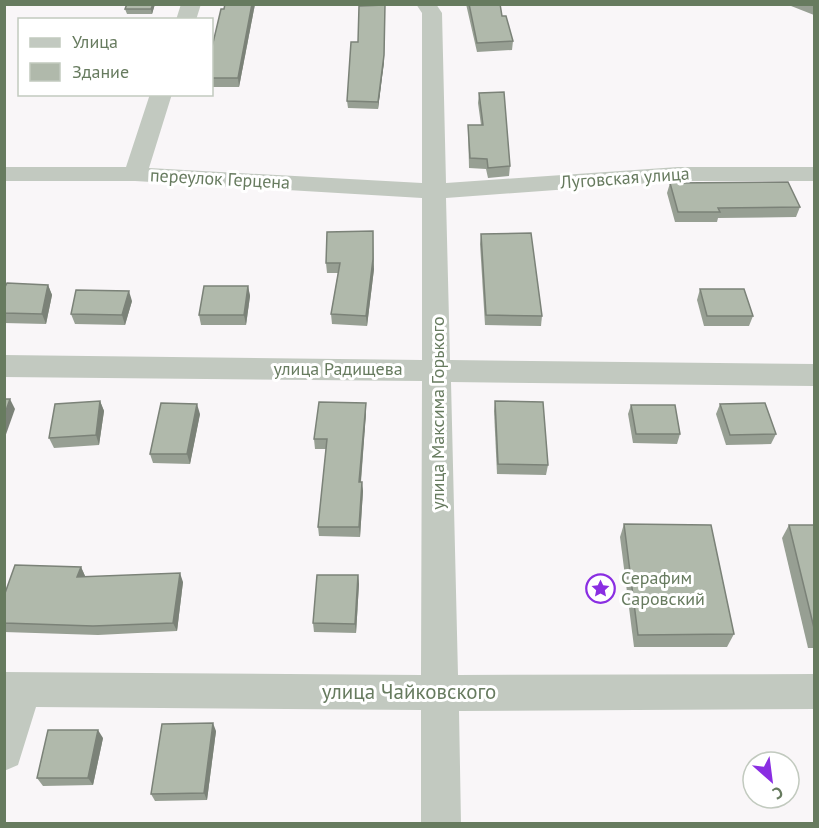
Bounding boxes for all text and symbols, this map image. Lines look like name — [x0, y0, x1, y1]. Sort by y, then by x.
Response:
legend — [18, 18, 213, 96]
text: Улица — [72, 30, 118, 53]
text: Здание — [72, 60, 129, 83]
street label: Луговская улица — [559, 162, 690, 194]
street label: переулок Герцена — [149, 163, 291, 194]
street label: улица Максима Горького — [426, 316, 449, 510]
street label: улица Радищева — [273, 357, 403, 380]
place label: Серафим Саровский — [621, 566, 705, 610]
place icon: Серафим Саровский — [584, 572, 616, 604]
street label: улица Чайковского — [322, 678, 496, 705]
north arrow — [741, 750, 801, 810]
text: С — [769, 782, 787, 804]

